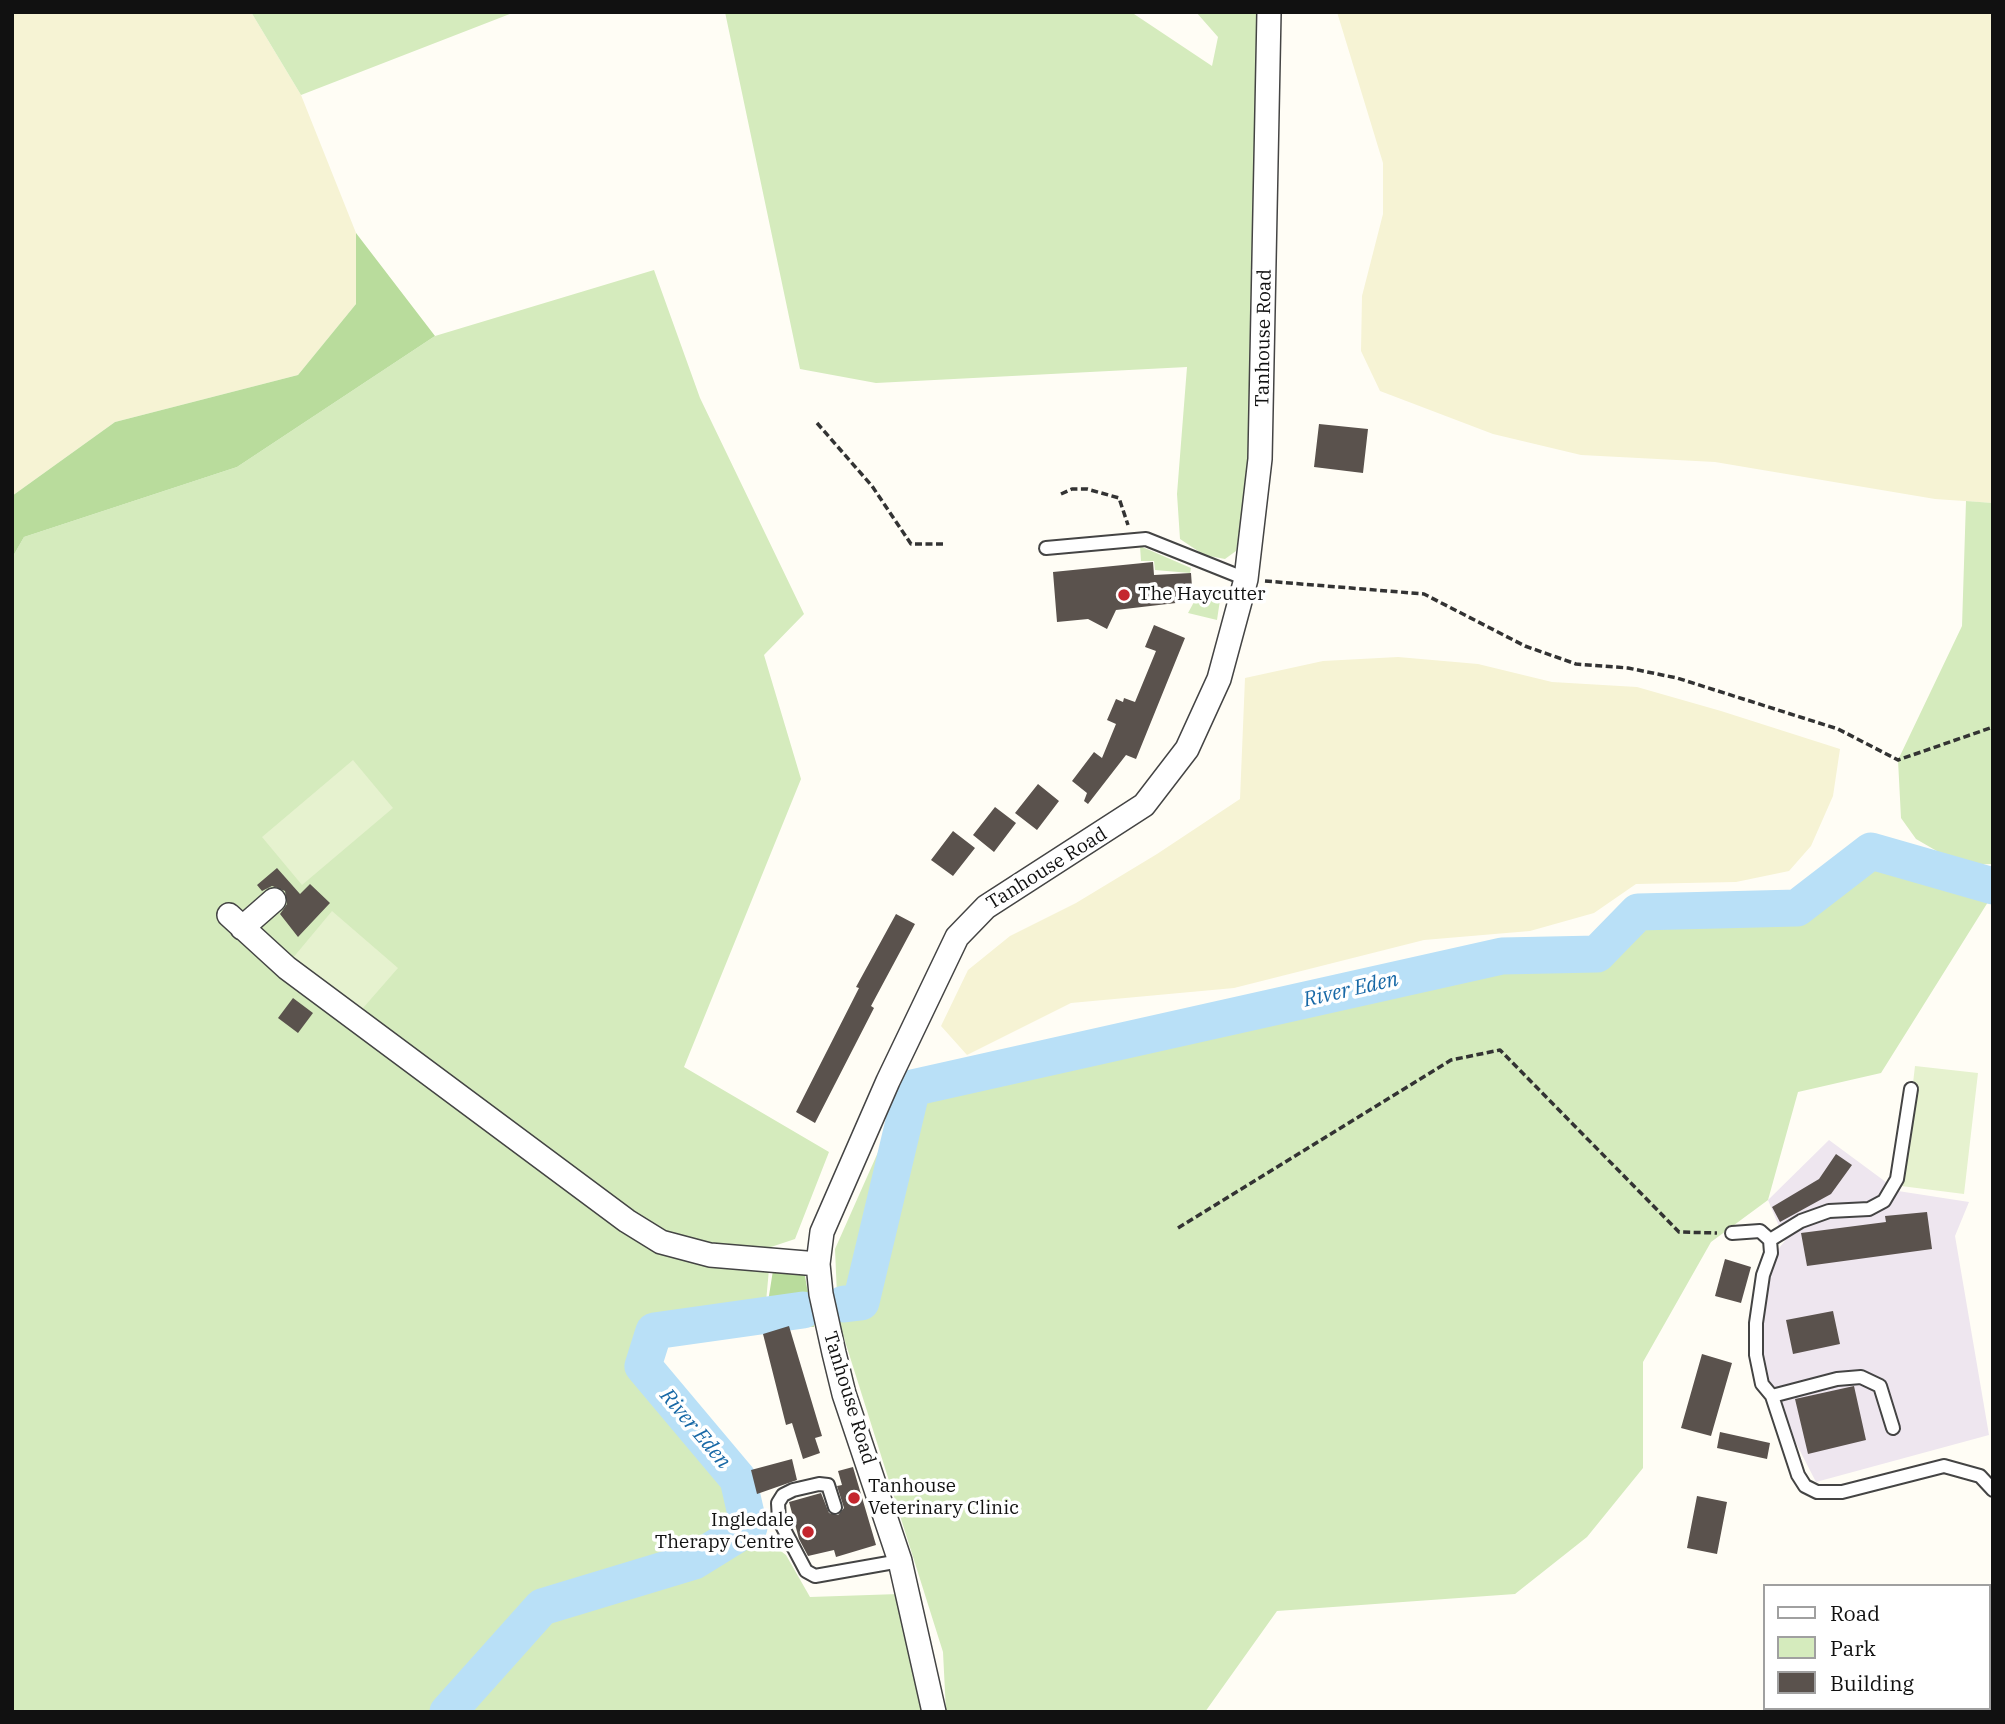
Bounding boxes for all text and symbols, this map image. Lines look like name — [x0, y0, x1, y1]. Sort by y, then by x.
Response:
street label: Tanhouse Road — [1251, 269, 1277, 407]
place label: The Haycutter — [1138, 584, 1265, 606]
marker: The Haycutter — [1116, 587, 1132, 603]
street label: Tanhouse Road — [983, 823, 1111, 915]
water label: River Eden — [1301, 967, 1401, 1013]
street label: Tanhouse Road — [818, 1329, 880, 1467]
water label: River Eden — [654, 1384, 736, 1474]
place label: Tanhouse Veterinary Clinic — [868, 1476, 1019, 1520]
marker: Tanhouse Veterinary Clinic — [846, 1490, 862, 1506]
place label: Ingledale Therapy Centre — [655, 1510, 794, 1554]
marker: Ingledale Therapy Centre — [800, 1524, 816, 1540]
legend — [1764, 1584, 1991, 1710]
text: Road — [1830, 1599, 1880, 1627]
text: Park — [1830, 1634, 1876, 1662]
text: Building — [1830, 1669, 1914, 1697]

